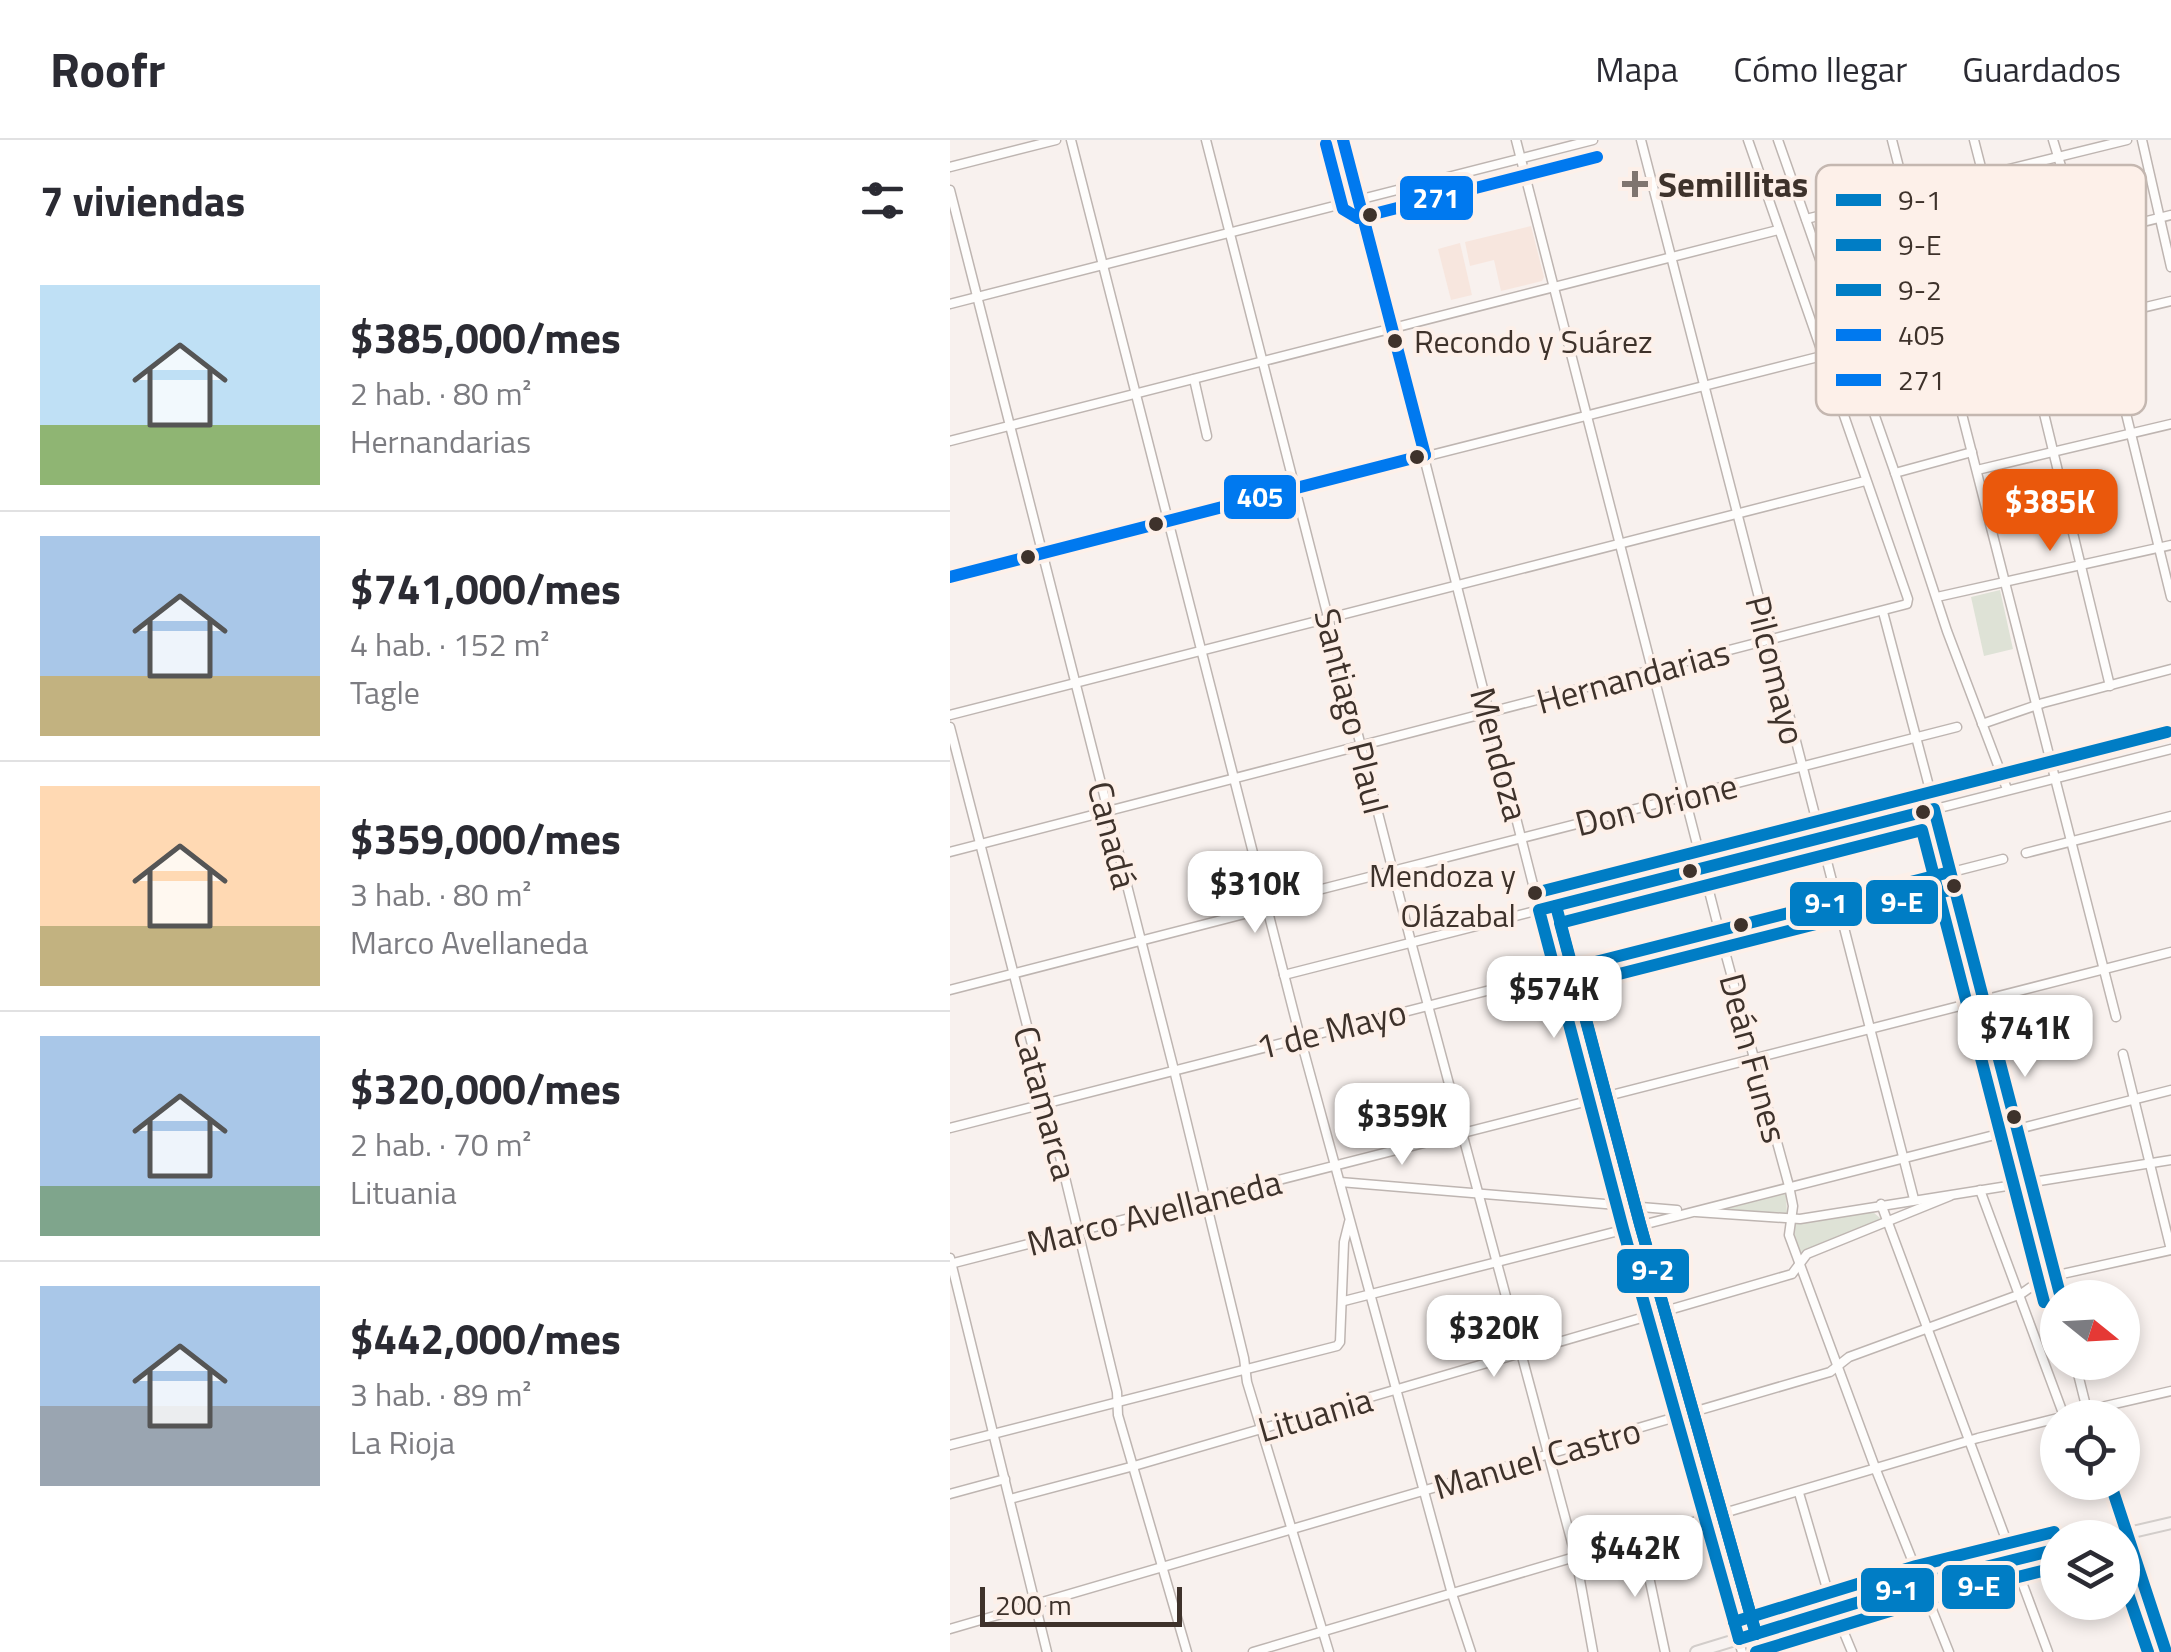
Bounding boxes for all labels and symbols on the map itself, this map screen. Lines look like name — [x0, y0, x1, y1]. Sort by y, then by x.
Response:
place label: Semillitas — [1658, 157, 1808, 211]
legend — [1816, 165, 2146, 415]
marker: Semillitas — [1622, 171, 1648, 197]
line badge: 271 — [1398, 174, 1475, 222]
text: 271 — [1412, 176, 1460, 219]
text: 9-1 — [1898, 178, 1942, 221]
unlabelled marker — [1360, 205, 1380, 225]
text: 9-E — [1898, 223, 1941, 266]
text: 9-2 — [1898, 268, 1942, 311]
text: 405 — [1898, 313, 1945, 356]
place label: Recondo y Suárez — [1414, 317, 1653, 365]
marker: Recondo y Suárez — [1385, 331, 1405, 351]
text: 271 — [1898, 358, 1945, 401]
unlabelled marker — [1407, 447, 1427, 467]
pin: $385K — [1980, 469, 2120, 554]
line badge: 405 — [1222, 473, 1298, 521]
text: 405 — [1236, 475, 1284, 518]
unlabelled marker — [1146, 514, 1166, 534]
unlabelled marker — [1018, 547, 1038, 567]
street label: Pilcomayo — [1731, 590, 1821, 750]
street label: Santiago Plaul — [1300, 603, 1404, 819]
street label: Hernandarias — [1530, 624, 1736, 728]
street label: Mendoza — [1456, 681, 1544, 827]
street label: Don Orione — [1569, 758, 1743, 850]
street label: Canadá — [1074, 776, 1152, 894]
unlabelled marker — [1913, 802, 1933, 822]
pin: $310K — [1185, 851, 1325, 936]
place label: Mendoza y Olázabal — [1369, 851, 1516, 939]
unlabelled marker — [1680, 861, 1700, 881]
unlabelled marker — [1944, 876, 1964, 896]
line badge: 9-E — [1864, 878, 1940, 926]
line badge: 9-1 — [1788, 880, 1864, 928]
text: 9-E — [1881, 880, 1923, 923]
text: 9-1 — [1805, 881, 1847, 924]
marker: Mendoza y Olázabal — [1525, 883, 1545, 903]
unlabelled marker — [1731, 915, 1751, 935]
pin: $574K — [1484, 956, 1624, 1041]
street label: Deán Funes — [1705, 967, 1803, 1149]
street label: 1 de Mayo — [1250, 984, 1412, 1074]
pin: $741K — [1955, 995, 2095, 1080]
street label: Catamarca — [1000, 1020, 1092, 1186]
pin: $359K — [1332, 1083, 1472, 1168]
unlabelled marker — [2004, 1107, 2024, 1127]
street label: Marco Avellaneda — [1021, 1154, 1287, 1270]
line badge: 9-2 — [1615, 1247, 1691, 1295]
text: 9-2 — [1632, 1248, 1674, 1291]
north arrow — [2040, 1280, 2140, 1380]
pin: $320K — [1424, 1295, 1564, 1380]
street label: Lituania — [1251, 1372, 1379, 1456]
street label: Manuel Castro — [1427, 1403, 1647, 1513]
pin: $442K — [1565, 1515, 1705, 1600]
line badge: 9-E — [1940, 1563, 2017, 1611]
text: 9-E — [1958, 1564, 2000, 1607]
line badge: 9-1 — [1859, 1566, 1936, 1614]
text: 9-1 — [1876, 1568, 1918, 1611]
scale bar — [980, 1582, 1182, 1626]

